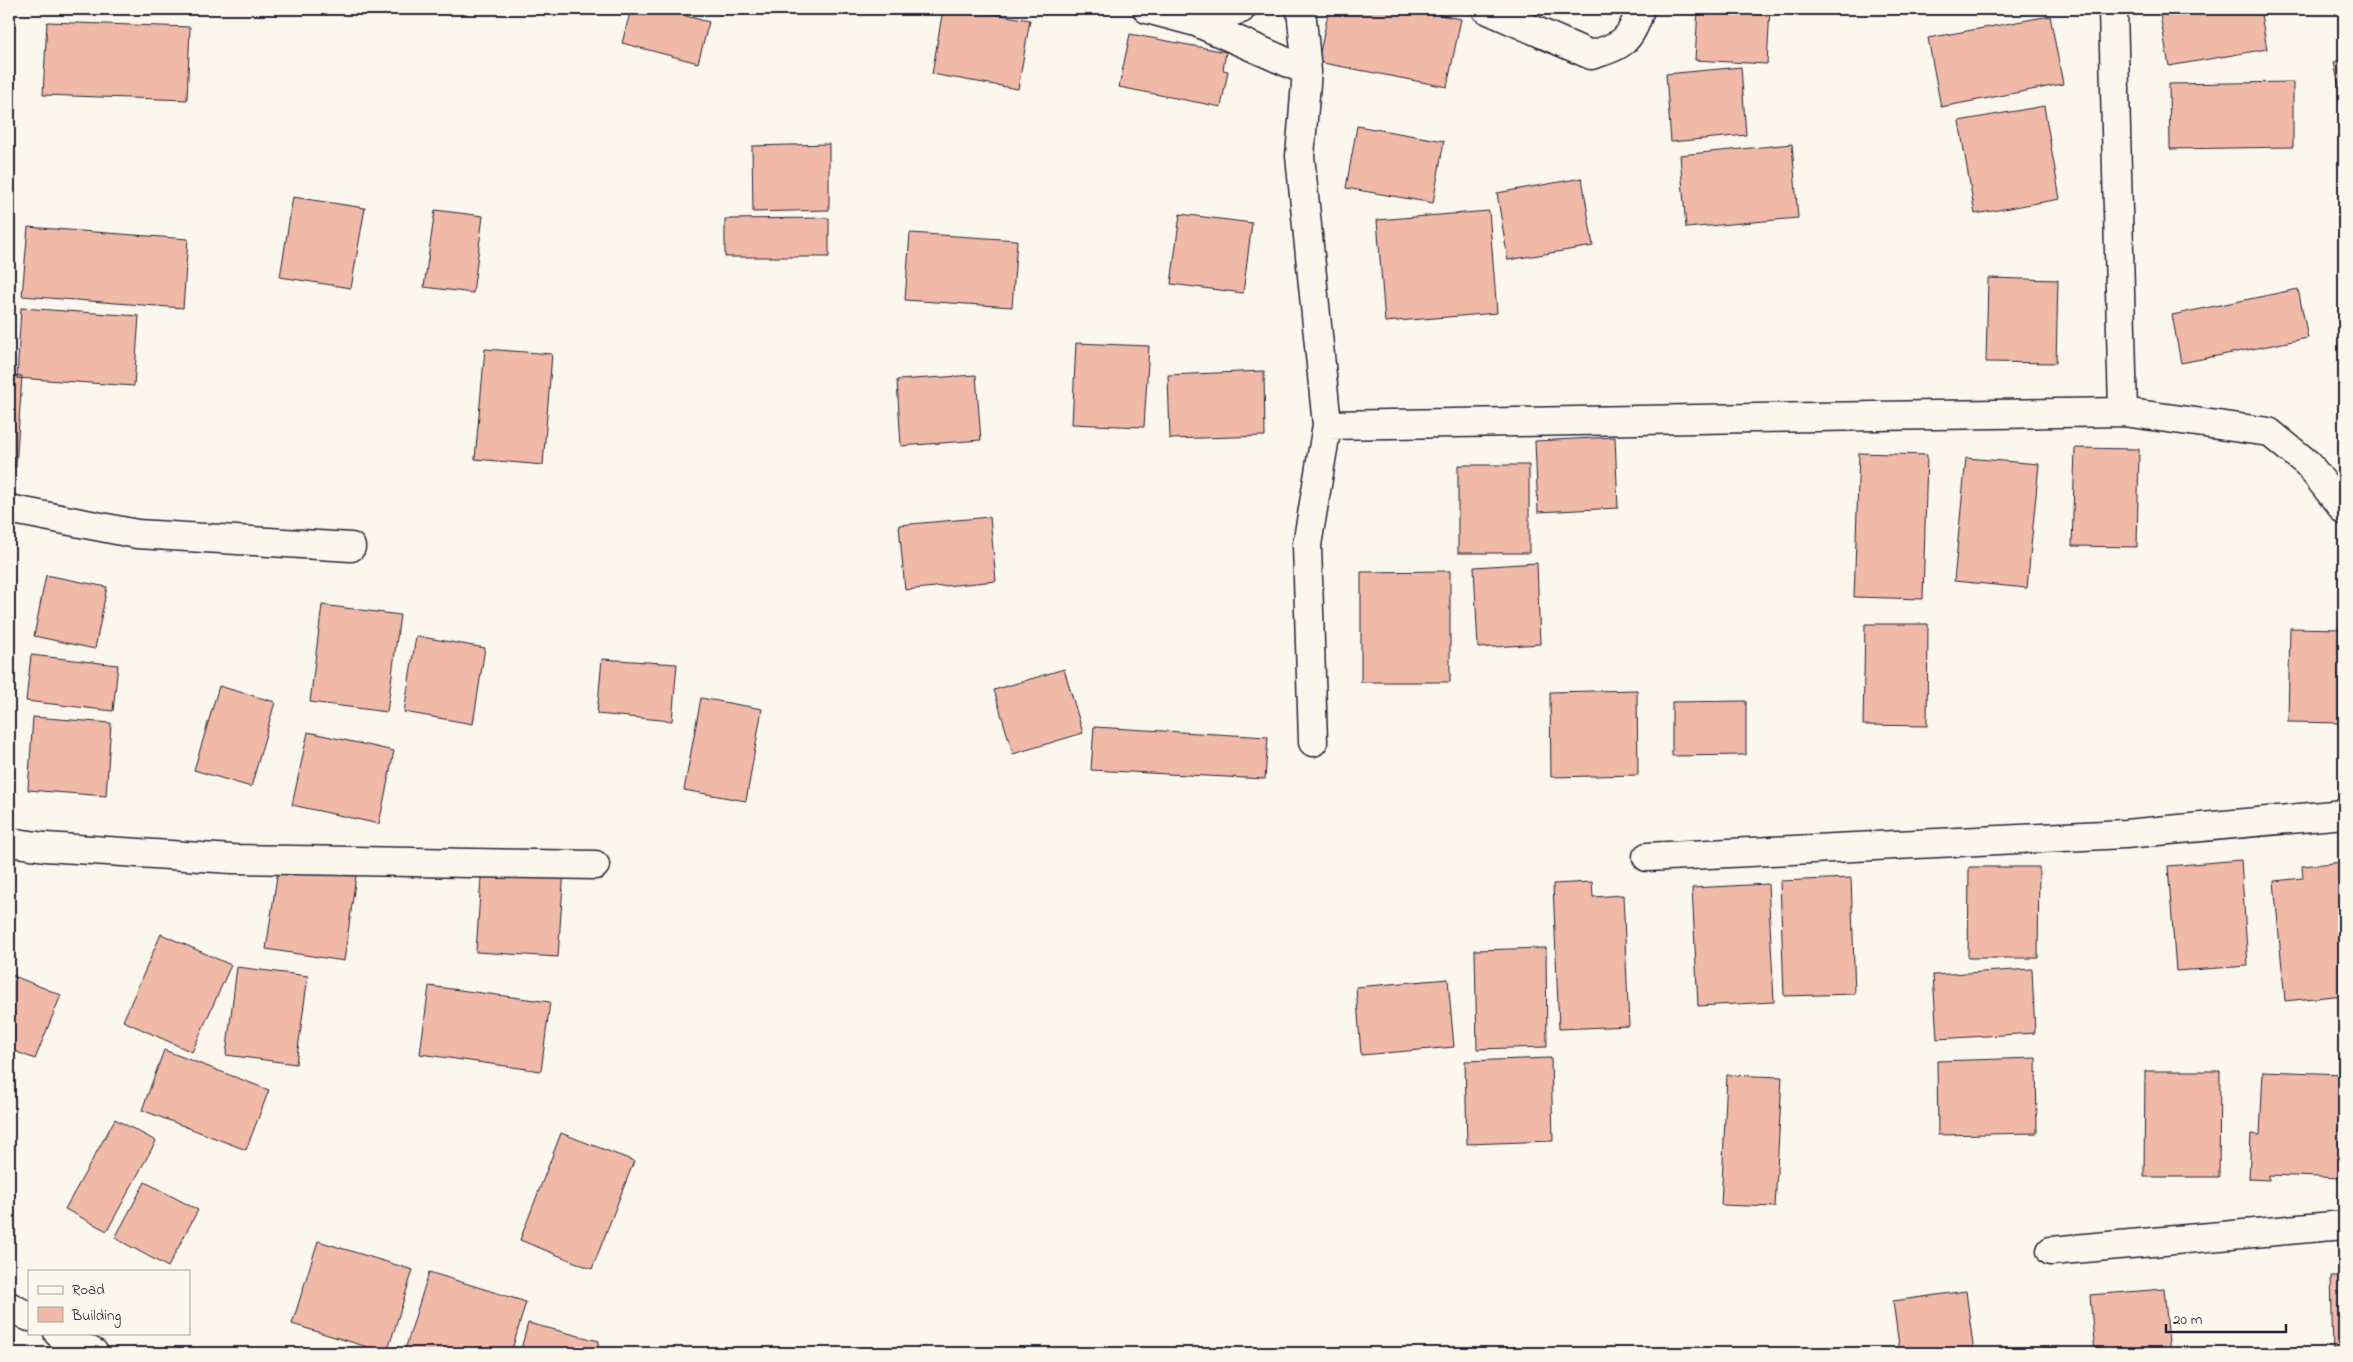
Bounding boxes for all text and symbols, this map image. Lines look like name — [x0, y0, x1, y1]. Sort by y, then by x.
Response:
legend — [28, 1270, 190, 1334]
text: Road — [72, 1279, 105, 1301]
scale bar — [2166, 1302, 2286, 1334]
text: Building — [71, 1305, 121, 1328]
text: 20 m — [2173, 1309, 2203, 1331]

